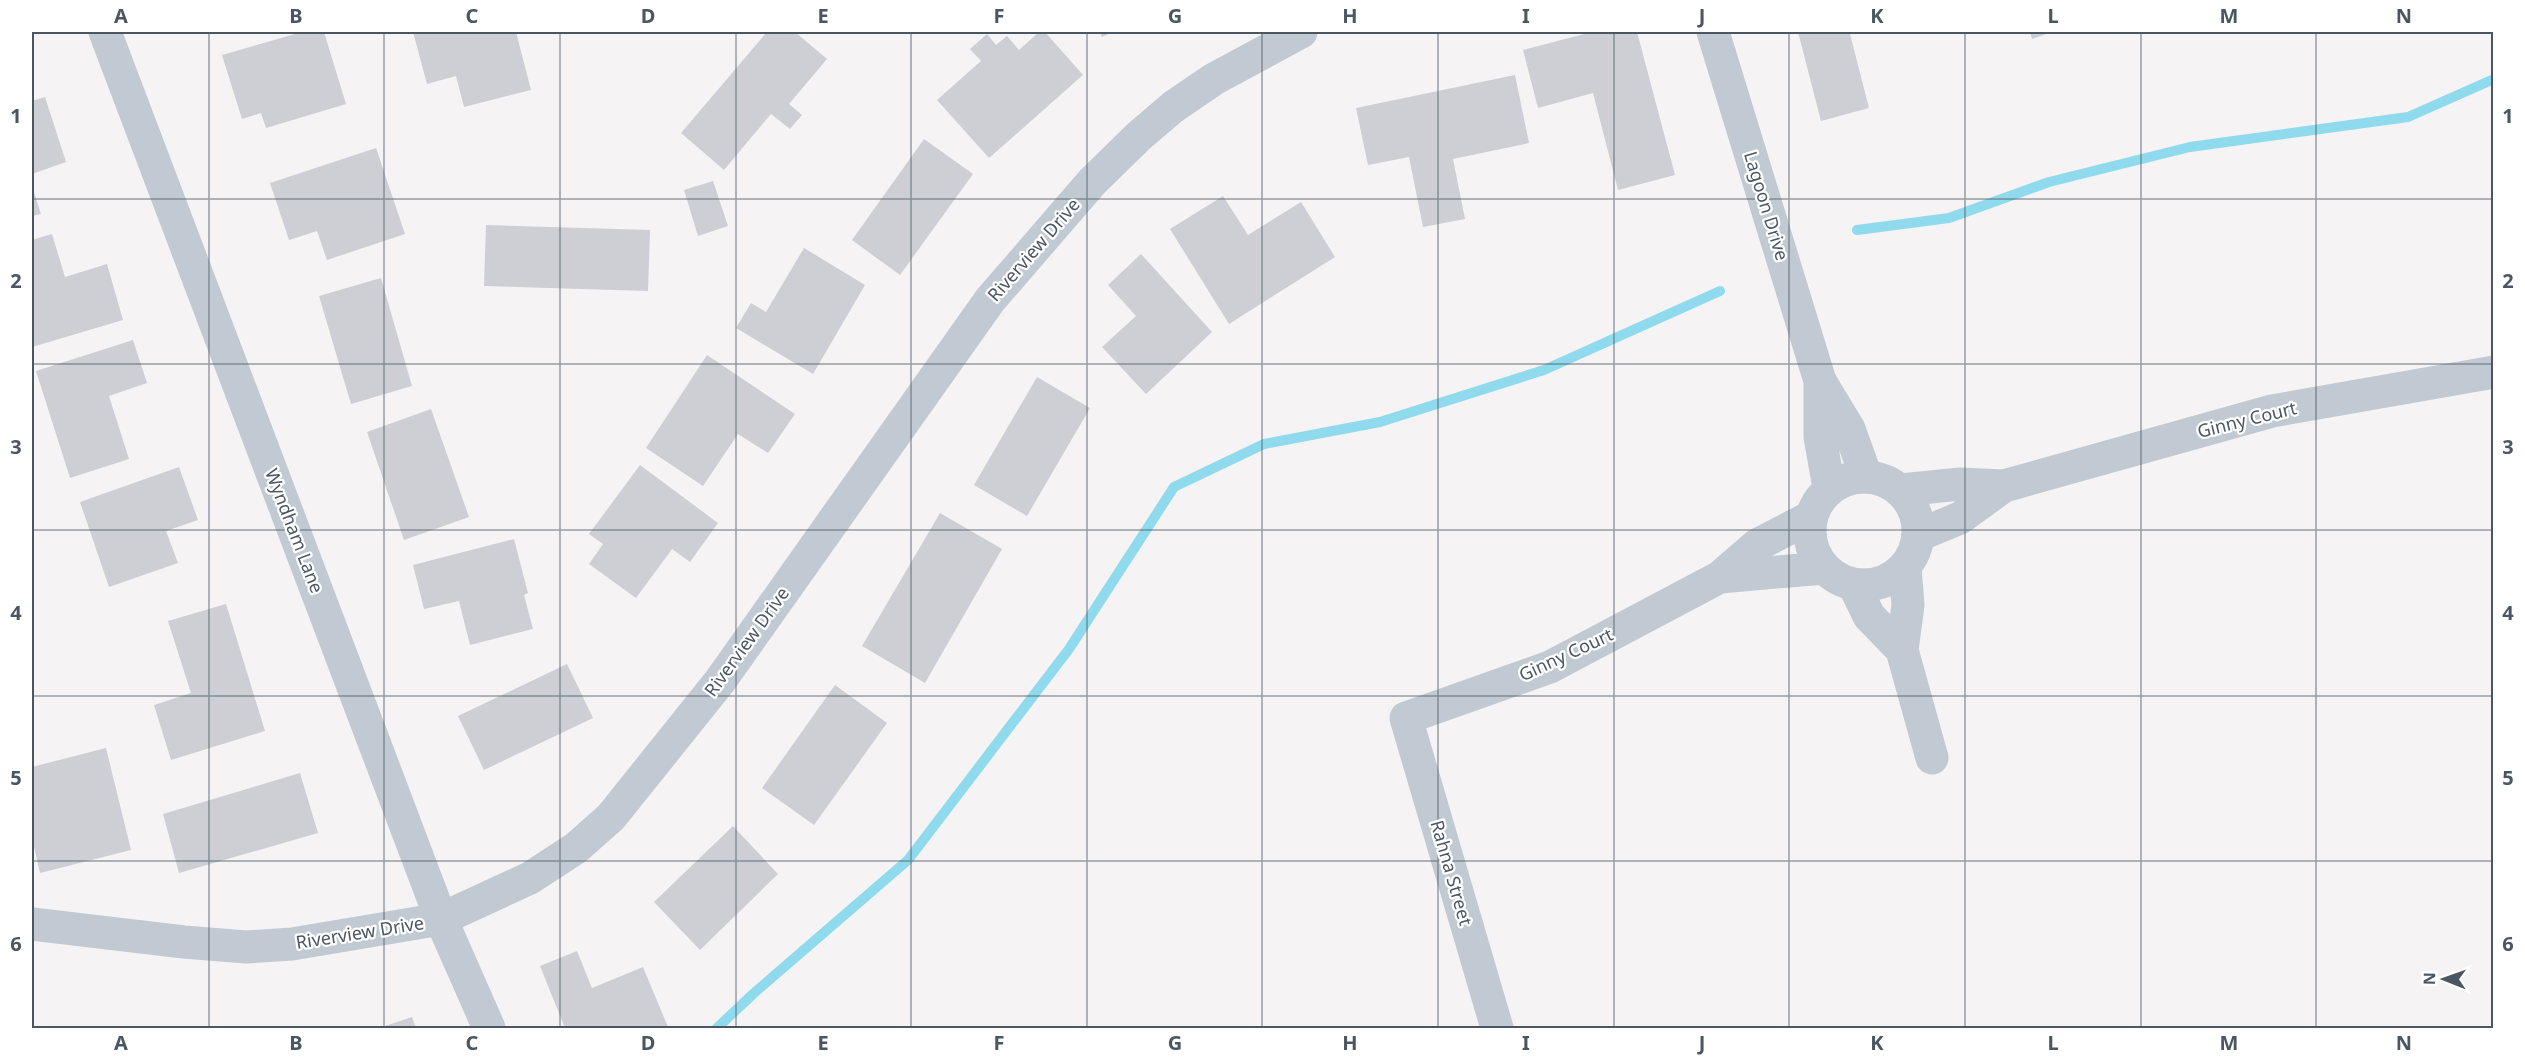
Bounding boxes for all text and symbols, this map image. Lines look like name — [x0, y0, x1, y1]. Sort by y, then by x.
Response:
text: A — [114, 2, 128, 29]
text: B — [289, 2, 303, 29]
text: C — [466, 2, 479, 29]
text: D — [641, 2, 655, 29]
text: E — [817, 2, 829, 29]
text: F — [994, 2, 1004, 29]
text: G — [1168, 2, 1182, 29]
text: H — [1342, 2, 1358, 29]
text: I — [1522, 2, 1530, 29]
text: J — [1697, 2, 1705, 29]
text: K — [1870, 2, 1884, 29]
text: L — [2047, 2, 2059, 29]
text: M — [2220, 2, 2238, 29]
text: N — [2396, 2, 2412, 29]
text: 1 — [10, 102, 22, 129]
text: 1 — [2502, 102, 2514, 129]
street label: Lagoon Drive — [1739, 148, 1795, 263]
street label: Riverview Drive — [982, 193, 1085, 306]
text: 2 — [10, 267, 22, 294]
text: 2 — [2502, 267, 2514, 294]
street label: Ginny Court — [2195, 395, 2299, 443]
text: 3 — [10, 433, 22, 460]
text: 3 — [2502, 433, 2514, 460]
street label: Wyndham Lane — [260, 465, 330, 596]
street label: Riverview Drive — [698, 582, 794, 701]
text: 4 — [10, 599, 22, 626]
text: 4 — [2502, 599, 2514, 626]
street label: Ginny Court — [1515, 622, 1617, 686]
text: 5 — [10, 764, 22, 791]
text: 5 — [2502, 764, 2514, 791]
street label: Rahna Street — [1425, 817, 1479, 929]
street label: Riverview Drive — [294, 910, 426, 954]
text: 6 — [10, 930, 22, 957]
text: 6 — [2502, 930, 2514, 957]
north arrow — [2414, 949, 2474, 1009]
text: N — [2418, 972, 2440, 985]
text: A — [114, 1029, 128, 1056]
text: B — [289, 1029, 303, 1056]
text: C — [466, 1029, 479, 1056]
text: D — [641, 1029, 655, 1056]
text: E — [817, 1029, 829, 1056]
text: F — [994, 1029, 1004, 1056]
text: G — [1168, 1029, 1182, 1056]
text: H — [1342, 1029, 1358, 1056]
text: I — [1522, 1029, 1530, 1056]
text: J — [1697, 1029, 1705, 1056]
text: K — [1870, 1029, 1884, 1056]
text: L — [2047, 1029, 2059, 1056]
text: M — [2220, 1029, 2238, 1056]
text: N — [2396, 1029, 2412, 1056]

